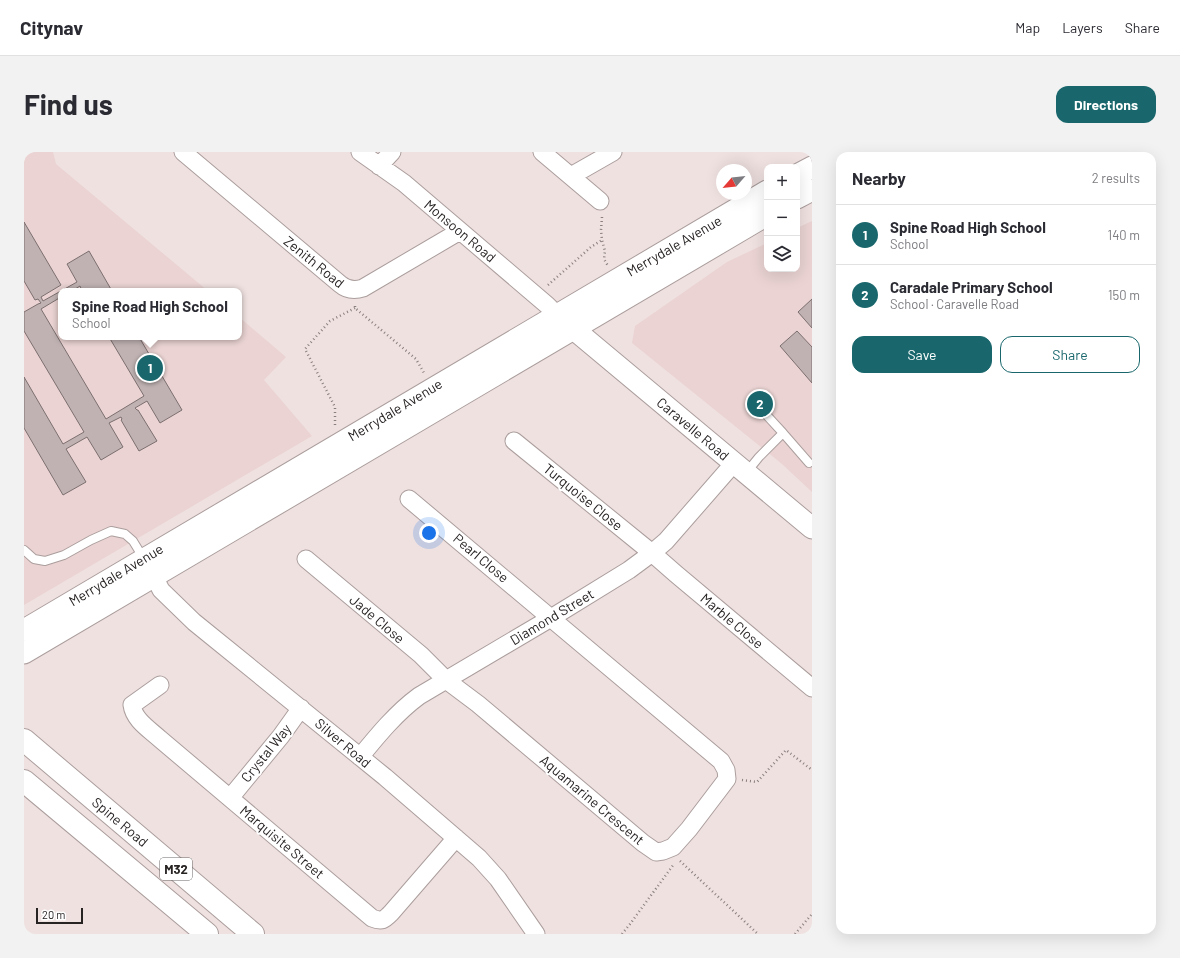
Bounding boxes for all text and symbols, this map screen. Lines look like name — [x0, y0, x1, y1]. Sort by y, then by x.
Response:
text: Citynav — [20, 16, 83, 39]
text: Map — [1015, 19, 1040, 36]
text: Layers — [1062, 19, 1103, 36]
text: Share — [1125, 19, 1160, 36]
button: Directions — [1056, 86, 1156, 123]
text: Find us — [24, 87, 113, 121]
north arrow — [716, 164, 752, 200]
map controls — [764, 164, 800, 272]
button: + — [764, 164, 800, 200]
text: Nearby — [852, 168, 906, 188]
text: 2 results — [1092, 170, 1140, 186]
street label: Monsoon Road — [421, 196, 500, 266]
button: − — [764, 200, 800, 236]
street label: Merrydale Avenue — [623, 211, 724, 280]
text: Spine Road High School — [890, 218, 1046, 236]
text: 1 — [863, 227, 867, 243]
text: 140 m — [1108, 227, 1140, 243]
street label: Zenith Road — [281, 232, 348, 291]
button: layers — [764, 236, 800, 272]
text: School — [890, 236, 928, 252]
text: Caradale Primary School — [890, 278, 1053, 296]
text: 2 — [861, 287, 869, 303]
text: 150 m — [1108, 287, 1140, 303]
popup — [58, 288, 242, 340]
text: School · Caravelle Road — [890, 296, 1019, 312]
text: Spine Road High School — [72, 297, 228, 315]
text: School — [72, 315, 111, 331]
button: Save — [852, 336, 992, 373]
button: Share — [1000, 336, 1140, 373]
pin: 1 — [137, 353, 163, 383]
street label: Merrydale Avenue — [344, 375, 445, 444]
pin: 2 — [747, 389, 773, 419]
street label: Caravelle Road — [654, 393, 733, 464]
street label: Turquoise Close — [540, 460, 626, 534]
your location — [419, 523, 439, 543]
street label: Pearl Close — [450, 529, 513, 586]
street label: Merrydale Avenue — [65, 540, 166, 609]
street label: Diamond Street — [507, 585, 597, 648]
street label: Marble Close — [697, 589, 767, 652]
street label: Jade Close — [346, 591, 408, 647]
street label: Silver Road — [312, 714, 375, 771]
street label: Crystal Way — [237, 720, 295, 785]
street label: Aquamarine Crescent — [537, 751, 648, 848]
street label: Spine Road — [89, 793, 152, 850]
street label: Marquisite Street — [237, 801, 328, 882]
road number: M32 — [160, 858, 192, 880]
scale bar — [36, 906, 83, 925]
text: 20 m — [42, 908, 65, 921]

